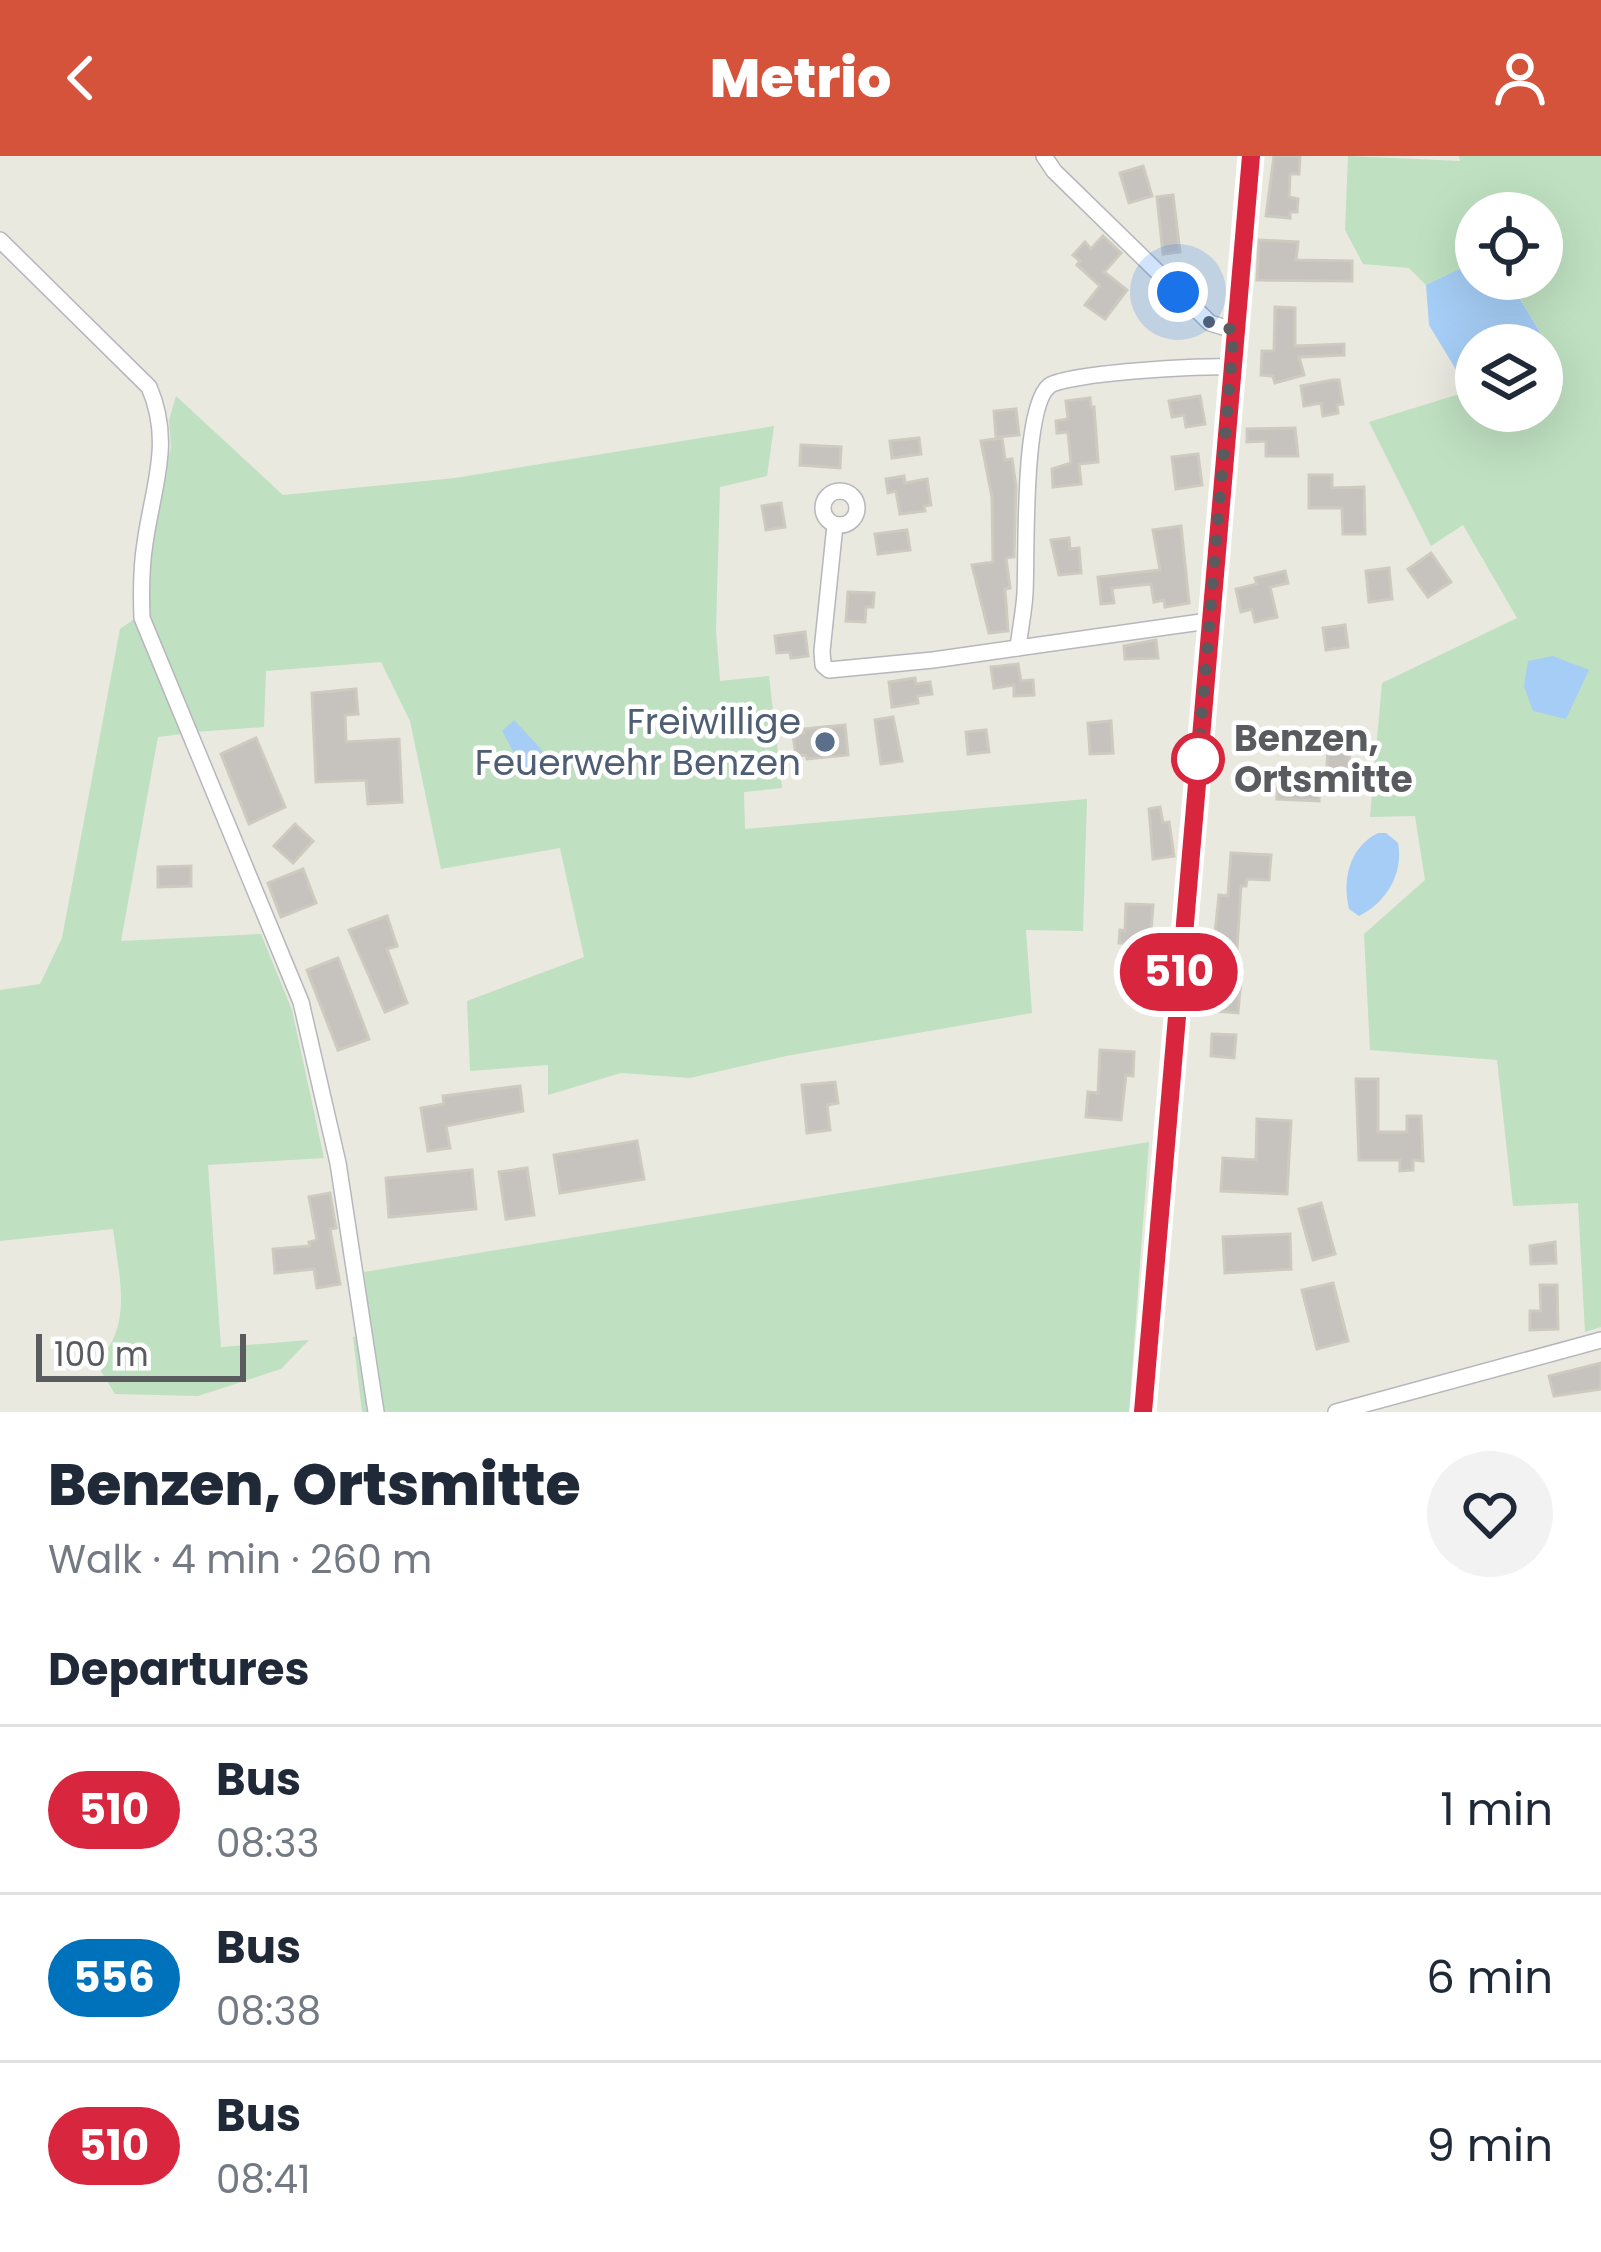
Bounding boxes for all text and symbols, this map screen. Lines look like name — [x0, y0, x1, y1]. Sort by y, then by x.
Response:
text: Metrio — [710, 40, 891, 116]
icon: back — [48, 45, 114, 111]
icon: person — [1487, 45, 1553, 111]
map controls — [1455, 192, 1563, 432]
button: locate — [1455, 192, 1563, 300]
your location — [1148, 262, 1208, 322]
button: layers — [1455, 324, 1563, 432]
place label: Freiwillige Feuerwehr Benzen — [475, 696, 801, 788]
place label: Benzen, Ortsmitte — [1234, 713, 1413, 805]
marker: Freiwillige Feuerwehr Benzen — [812, 729, 838, 755]
marker: Benzen, Ortsmitte — [1173, 734, 1223, 784]
line badge: 510 — [1110, 933, 1248, 1011]
text: 510 — [1144, 942, 1214, 1001]
scale bar — [36, 1328, 246, 1381]
text: 100 m — [54, 1331, 149, 1378]
text: Benzen, Ortsmitte — [48, 1445, 581, 1525]
button: heart — [1427, 1451, 1553, 1577]
text: Walk · 4 min · 260 m — [48, 1532, 432, 1587]
text: Departures — [48, 1638, 310, 1701]
text: Bus — [216, 1748, 301, 1811]
text: 1 min — [1440, 1778, 1553, 1841]
text: 510 — [79, 1780, 149, 1839]
text: 08:33 — [216, 1816, 319, 1871]
text: Bus — [216, 1916, 301, 1979]
text: 6 min — [1426, 1946, 1553, 2009]
text: 556 — [73, 1948, 155, 2007]
text: 08:38 — [216, 1984, 321, 2039]
text: Bus — [216, 2084, 301, 2147]
text: 9 min — [1426, 2114, 1553, 2177]
text: 510 — [79, 2116, 149, 2175]
text: 08:41 — [216, 2152, 310, 2207]

